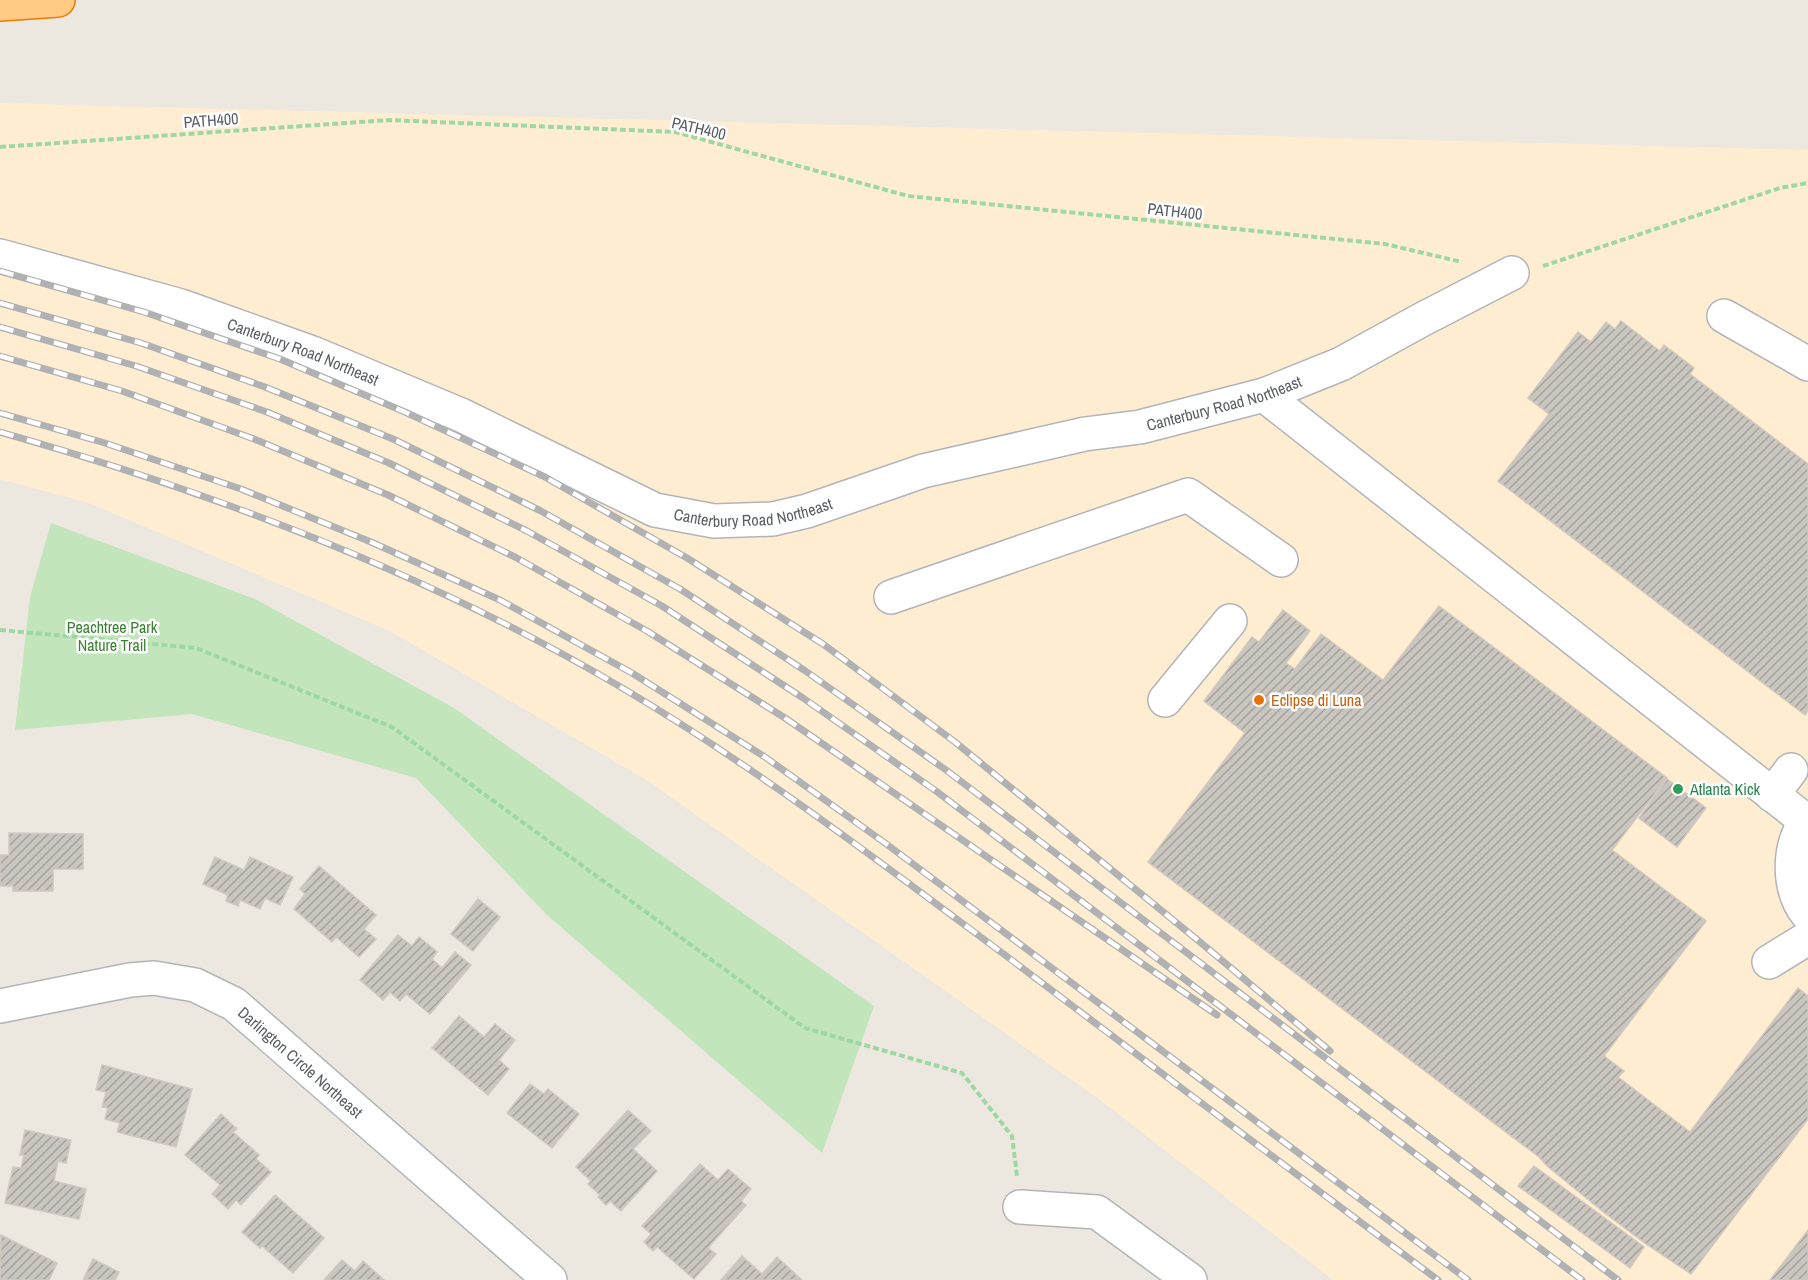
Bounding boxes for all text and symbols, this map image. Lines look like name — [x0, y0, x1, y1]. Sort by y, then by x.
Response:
street label: PATH400 — [183, 107, 239, 133]
street label: PATH400 — [670, 111, 728, 145]
street label: PATH400 — [1147, 197, 1203, 225]
street label: Canterbury Road Northeast — [224, 312, 382, 391]
street label: Canterbury Road Northeast — [1144, 370, 1305, 436]
street label: Canterbury Road Northeast — [672, 492, 835, 532]
park label: Peachtree Park Nature Trail — [67, 616, 158, 656]
place label: Eclipse di Luna — [1271, 689, 1362, 711]
marker: Eclipse di Luna — [1252, 693, 1266, 707]
place label: Atlanta Kick — [1689, 778, 1760, 800]
marker: Atlanta Kick — [1671, 782, 1685, 796]
street label: Darlington Circle Northeast — [233, 1002, 368, 1123]

